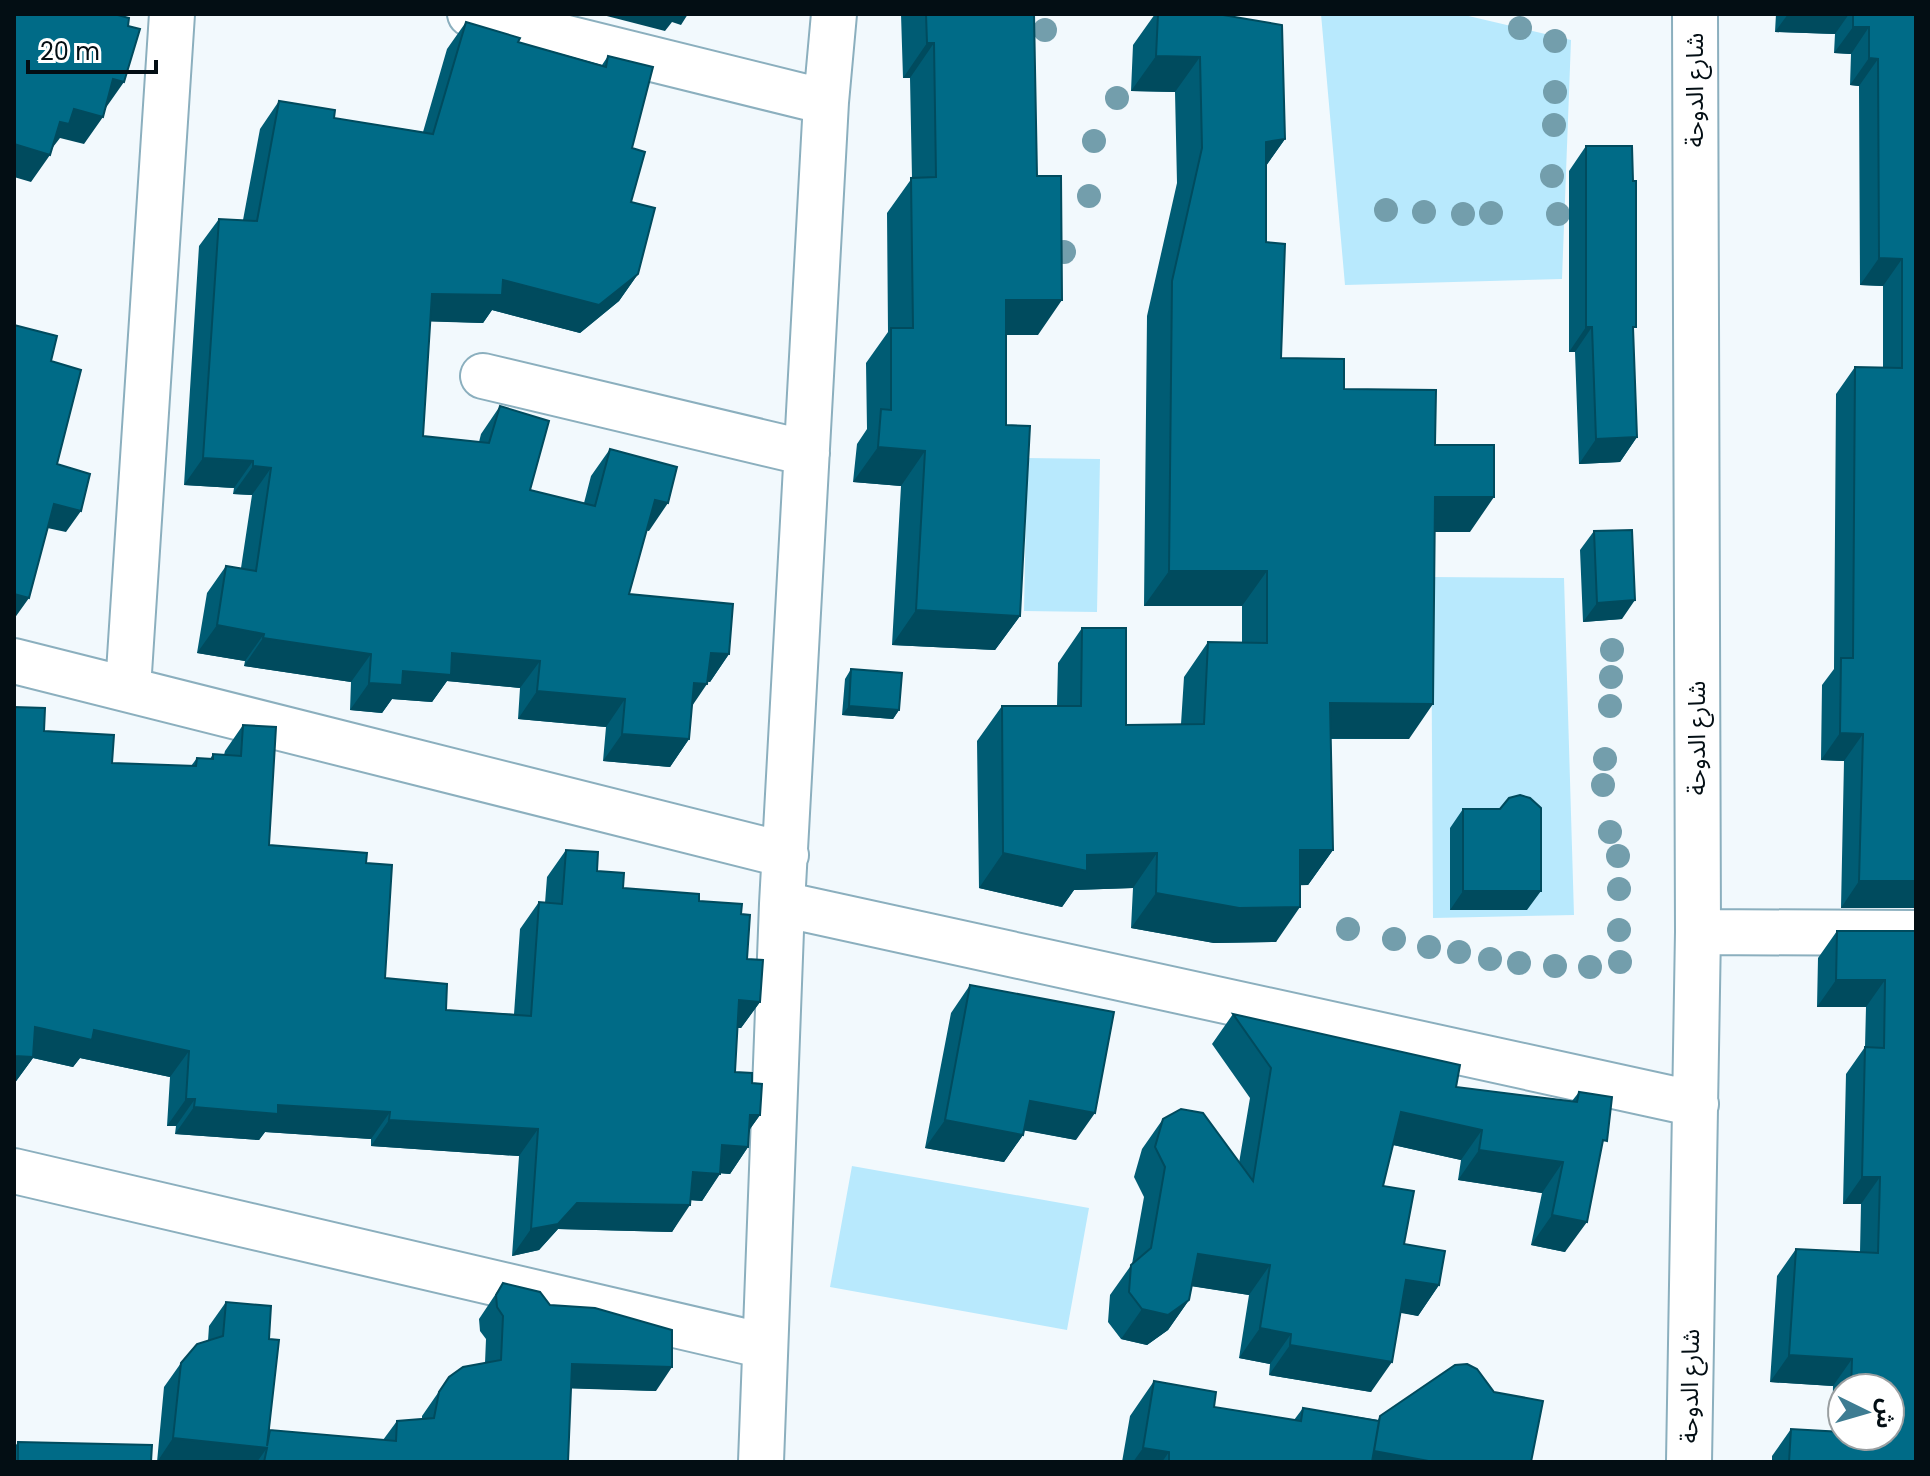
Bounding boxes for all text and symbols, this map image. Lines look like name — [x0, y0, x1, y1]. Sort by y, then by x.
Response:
scale bar — [28, 24, 156, 74]
street label: شارع الدوحة — [1678, 33, 1712, 147]
text: 20 m — [40, 35, 100, 68]
street label: شارع الدوحة — [1680, 681, 1714, 795]
street label: شارع الدوحة — [1672, 1328, 1708, 1444]
north arrow — [1826, 1372, 1906, 1452]
text: ش — [1869, 1397, 1902, 1430]

